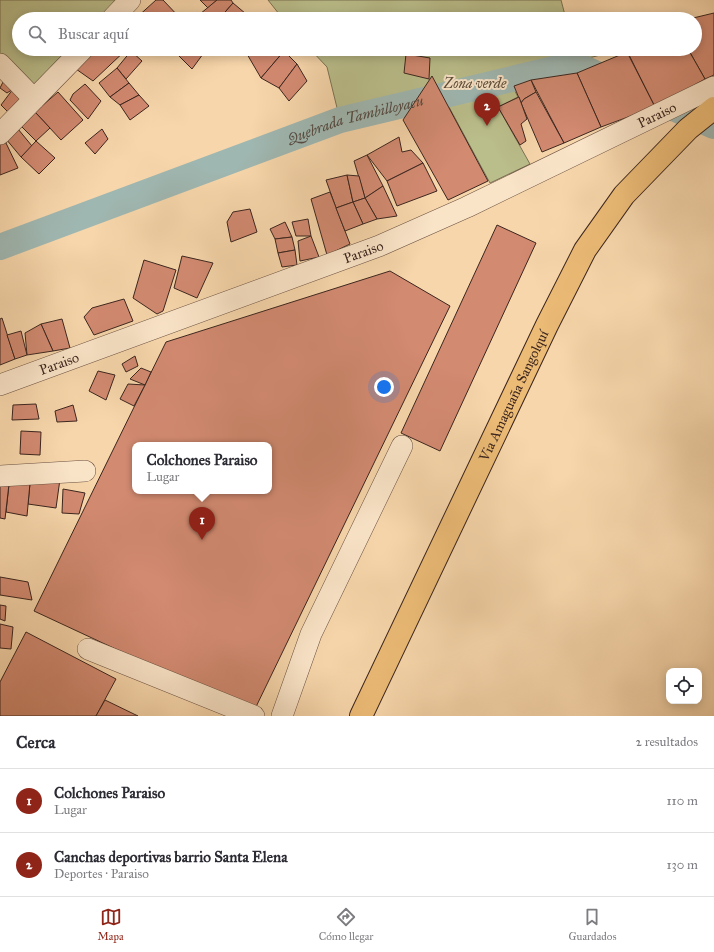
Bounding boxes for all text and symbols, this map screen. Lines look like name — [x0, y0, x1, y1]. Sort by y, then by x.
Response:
search box — [12, 12, 702, 56]
icon: search — [26, 23, 48, 45]
text: Buscar aquí — [58, 25, 129, 43]
park label: Zona verde — [443, 75, 507, 92]
water label: Quebrada Tambilloyacu — [284, 91, 425, 148]
pin: 2 — [474, 93, 500, 126]
street label: Paraiso — [635, 99, 679, 132]
street label: Paraiso — [341, 237, 386, 267]
street label: Via Amaguaña Sangolquí — [475, 326, 553, 465]
street label: Paraiso — [37, 349, 81, 379]
your location — [374, 377, 394, 397]
popup — [132, 442, 272, 494]
text: Colchones Paraiso — [146, 451, 258, 469]
text: Lugar — [146, 469, 179, 485]
pin: 1 — [189, 507, 215, 540]
map controls — [666, 668, 702, 704]
button: locate — [666, 668, 702, 704]
text: Cerca — [16, 732, 55, 753]
text: 2 resultados — [635, 734, 698, 750]
text: Colchones Paraiso — [54, 784, 165, 802]
text: 1 — [26, 793, 32, 809]
text: 110 m — [666, 793, 698, 809]
text: Lugar — [54, 802, 87, 818]
text: Canchas deportivas barrio Santa Elena — [54, 848, 288, 866]
text: 2 — [26, 857, 32, 873]
text: 130 m — [666, 857, 698, 873]
text: Deportes · Paraiso — [54, 866, 149, 882]
tab: Mapa — [98, 906, 124, 943]
tab: Cómo llegar — [319, 906, 373, 943]
tab: Guardados — [568, 906, 616, 943]

